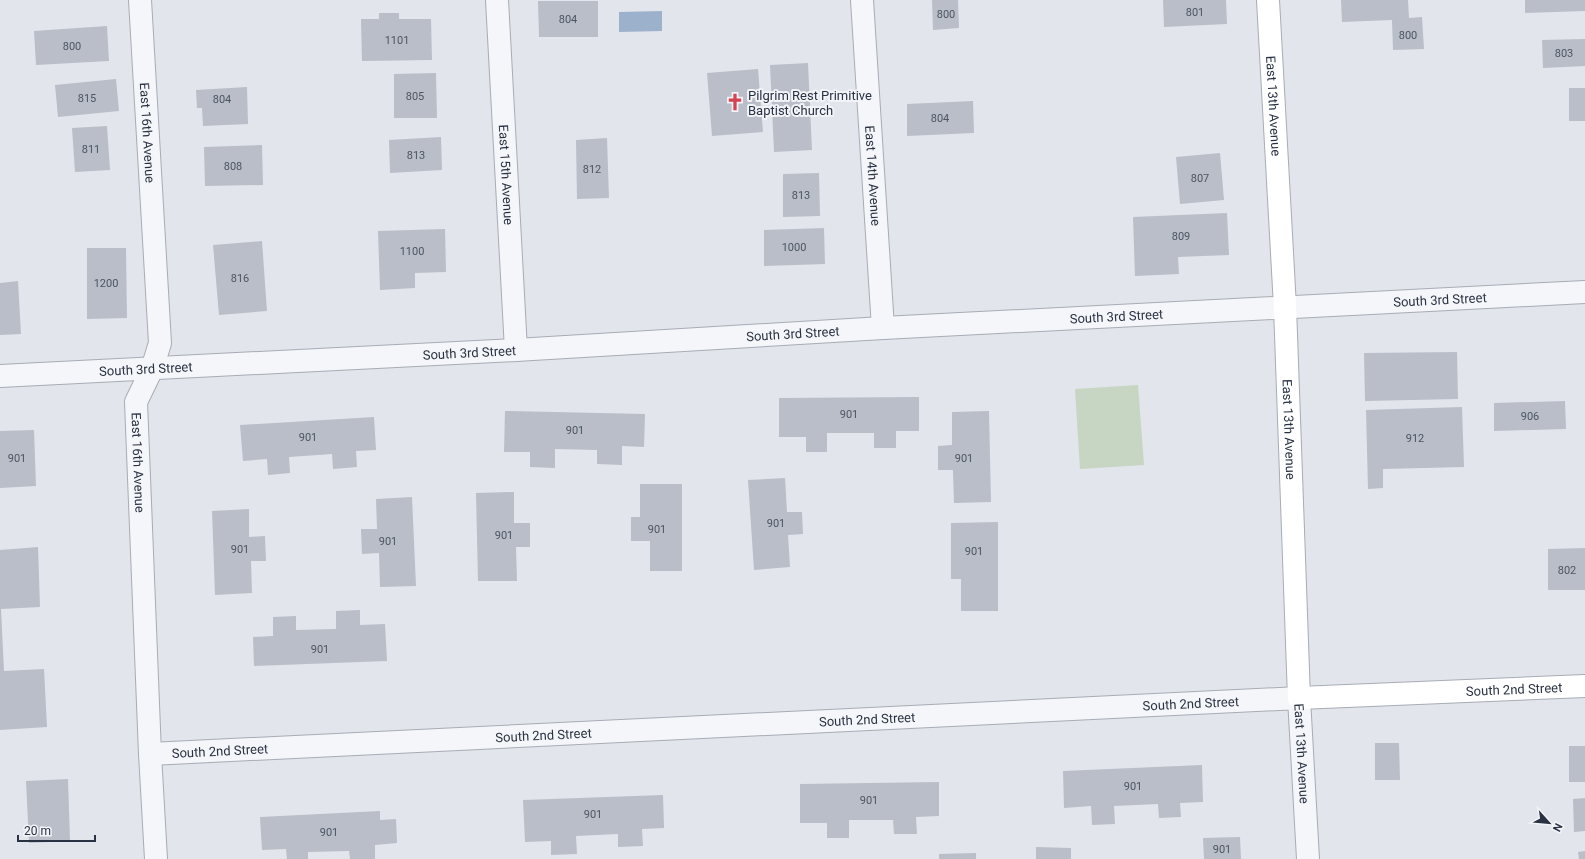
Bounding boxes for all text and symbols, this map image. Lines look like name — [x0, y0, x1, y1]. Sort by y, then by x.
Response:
house number: 801 — [1186, 6, 1204, 19]
house number: 800 — [937, 8, 955, 21]
house number: 804 — [559, 13, 577, 26]
house number: 800 — [1399, 29, 1417, 42]
house number: 1101 — [385, 34, 409, 47]
house number: 800 — [63, 40, 81, 53]
house number: 803 — [1555, 47, 1573, 60]
street label: East 13th Avenue — [1263, 55, 1284, 157]
street label: East 16th Avenue — [137, 82, 158, 184]
place label: Pilgrim Rest Primitive Baptist Church — [748, 88, 872, 118]
house number: 805 — [406, 90, 424, 103]
house number: 815 — [78, 92, 96, 105]
church icon: Pilgrim Rest Primitive Baptist Church — [725, 92, 745, 112]
house number: 804 — [213, 93, 231, 106]
house number: 804 — [931, 112, 949, 125]
street label: East 15th Avenue — [496, 124, 516, 225]
street label: East 14th Avenue — [862, 125, 883, 226]
house number: 811 — [82, 143, 100, 156]
house number: 813 — [407, 149, 425, 162]
house number: 808 — [224, 160, 242, 173]
house number: 812 — [583, 163, 601, 176]
house number: 807 — [1191, 172, 1209, 185]
house number: 813 — [792, 189, 810, 202]
house number: 809 — [1172, 230, 1190, 243]
house number: 1000 — [782, 241, 806, 254]
house number: 1100 — [400, 245, 424, 258]
house number: 816 — [231, 272, 249, 285]
house number: 1200 — [94, 277, 118, 290]
street label: South 3rd Street — [1393, 290, 1487, 310]
street label: South 3rd Street — [1069, 307, 1163, 326]
street label: South 3rd Street — [746, 324, 840, 344]
street label: South 3rd Street — [422, 343, 517, 363]
street label: South 3rd Street — [99, 359, 193, 379]
street label: East 13th Avenue — [1280, 379, 1298, 480]
house number: 901 — [840, 408, 858, 421]
house number: 906 — [1521, 410, 1539, 423]
street label: East 16th Avenue — [128, 412, 147, 513]
house number: 901 — [566, 424, 584, 437]
house number: 901 — [299, 431, 317, 444]
house number: 912 — [1406, 432, 1424, 445]
house number: 901 — [8, 452, 26, 465]
house number: 901 — [955, 452, 973, 465]
house number: 901 — [767, 517, 785, 530]
house number: 901 — [648, 523, 666, 536]
house number: 901 — [495, 529, 513, 542]
house number: 901 — [379, 535, 397, 548]
house number: 901 — [231, 543, 249, 556]
house number: 901 — [965, 545, 983, 558]
house number: 802 — [1558, 564, 1576, 577]
house number: 901 — [311, 643, 329, 656]
street label: South 2nd Street — [1466, 680, 1563, 699]
street label: South 2nd Street — [1142, 694, 1239, 714]
street label: East 13th Avenue — [1291, 703, 1312, 804]
street label: South 2nd Street — [819, 710, 916, 729]
street label: South 2nd Street — [495, 725, 592, 745]
street label: South 2nd Street — [171, 741, 268, 761]
house number: 901 — [1124, 780, 1142, 793]
house number: 901 — [860, 794, 878, 807]
north arrow — [1529, 803, 1569, 843]
house number: 901 — [584, 808, 602, 821]
scale bar — [18, 817, 95, 843]
text: N — [1550, 821, 1565, 834]
text: 20 m — [24, 824, 51, 838]
house number: 901 — [320, 826, 338, 839]
house number: 901 — [1213, 843, 1231, 856]

